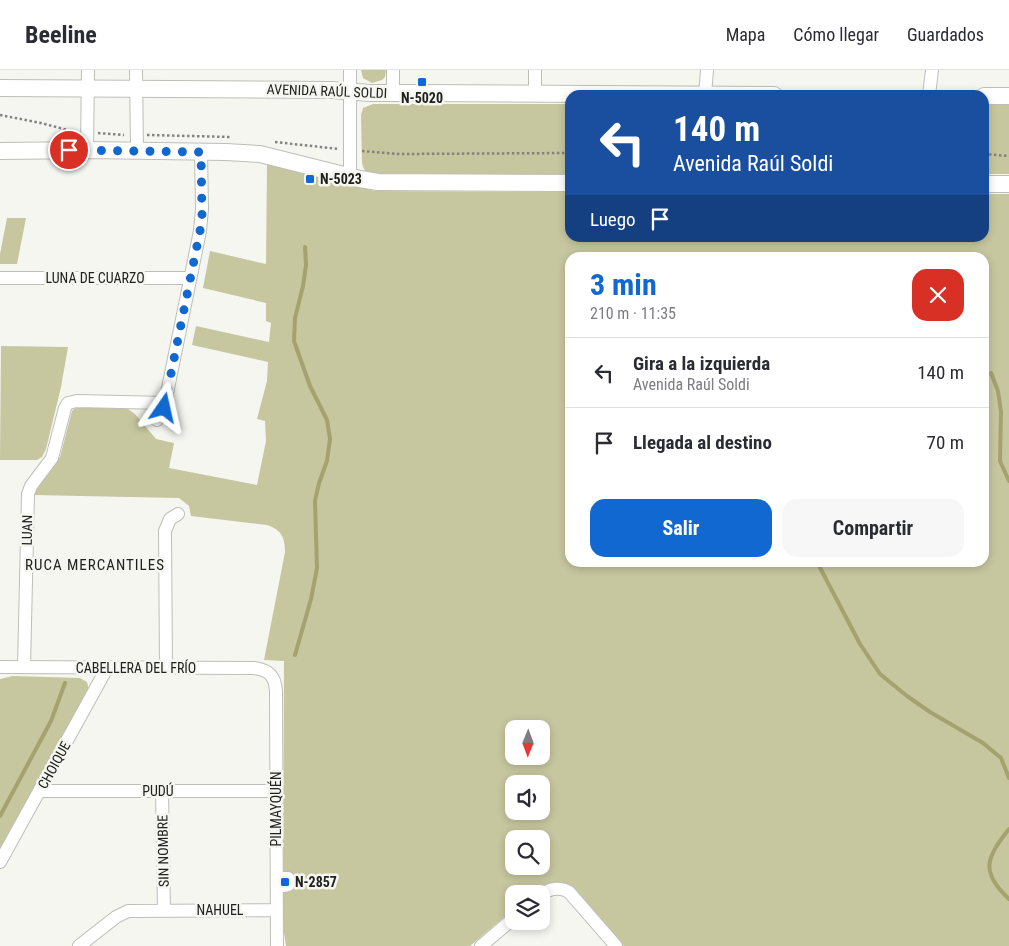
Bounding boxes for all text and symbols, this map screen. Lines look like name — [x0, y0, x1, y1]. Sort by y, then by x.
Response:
text: Beeline — [25, 21, 97, 49]
text: Mapa — [726, 24, 765, 45]
text: Cómo llegar — [793, 24, 879, 45]
text: Guardados — [907, 24, 984, 45]
marker: N-5020 — [416, 76, 428, 88]
street label: AVENIDA RAÚL SOLDI — [266, 80, 388, 101]
place label: N-5020 — [401, 90, 443, 106]
text: 140 m — [673, 109, 760, 150]
icon: left — [590, 110, 655, 175]
pin — [48, 129, 90, 171]
icon: arrive — [55, 136, 83, 164]
text: Avenida Raúl Soldi — [673, 151, 833, 176]
place label: N-5023 — [320, 171, 362, 187]
marker: N-5023 — [304, 173, 316, 185]
icon: arrive — [646, 205, 674, 233]
text: Luego — [590, 208, 636, 231]
text: 3 min — [590, 267, 657, 302]
button: close — [912, 269, 964, 321]
street label: LUNA DE CUARZO — [45, 270, 145, 286]
text: 210 m · 11:35 — [590, 304, 676, 323]
text: Gira a la izquierda — [633, 352, 770, 375]
icon: left — [590, 359, 618, 387]
text: 140 m — [917, 361, 964, 384]
text: Avenida Raúl Soldi — [633, 375, 750, 394]
position arrow — [137, 381, 189, 433]
icon: arrive — [590, 429, 618, 457]
text: Llegada al destino — [633, 431, 772, 454]
text: 70 m — [927, 431, 964, 454]
button: Salir — [590, 499, 772, 557]
button: Compartir — [782, 499, 964, 557]
street label: LUAN — [19, 514, 35, 546]
district label: RUCA MERCANTILES — [25, 556, 165, 574]
street label: CABELLERA DEL FRÍO — [76, 659, 196, 676]
north arrow — [505, 720, 550, 765]
map controls — [505, 720, 550, 930]
street label: CHOIQUE — [34, 738, 74, 792]
street label: PILMAYQUÉN — [267, 771, 284, 847]
button: sound — [505, 775, 550, 820]
street label: PUDÚ — [142, 782, 174, 799]
street label: SIN NOMBRE — [154, 815, 172, 887]
button: search — [505, 830, 550, 875]
place label: N-2857 — [295, 874, 337, 890]
marker: N-2857 — [279, 876, 291, 888]
button: layers — [505, 885, 550, 930]
street label: NAHUEL — [196, 902, 244, 918]

